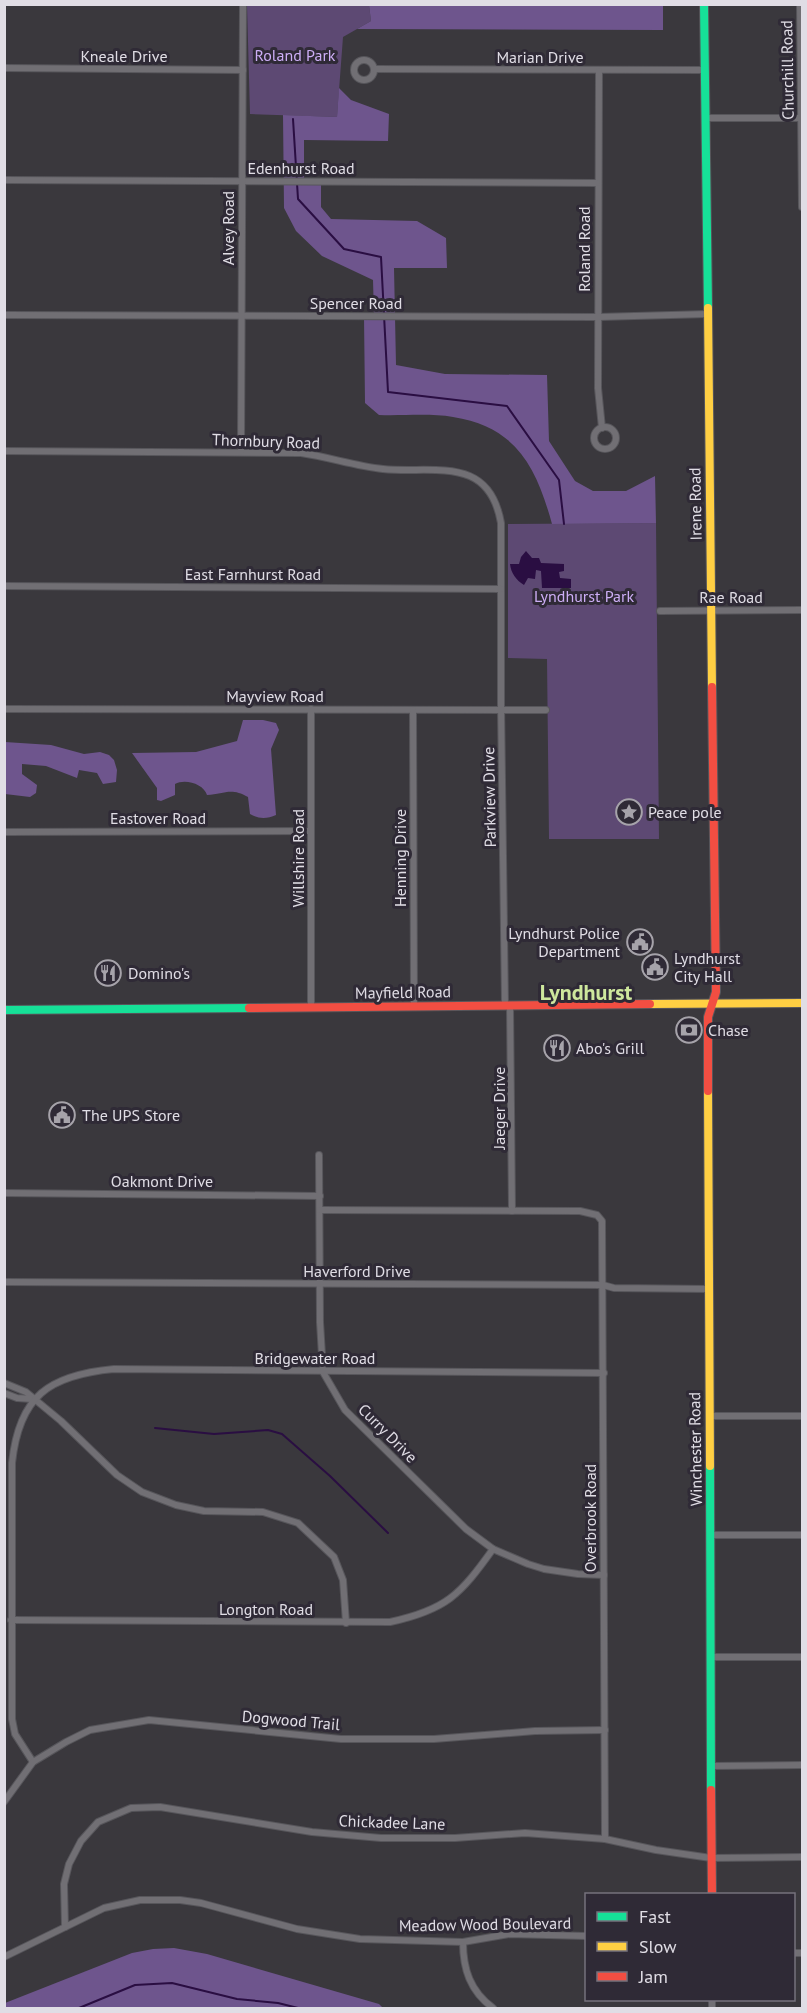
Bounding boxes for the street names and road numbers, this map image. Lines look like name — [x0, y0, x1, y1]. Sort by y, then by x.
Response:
street label: Churchill Road — [776, 20, 798, 120]
street label: Kneale Drive — [80, 46, 168, 66]
street label: Marian Drive — [496, 47, 584, 67]
street label: Edenhurst Road — [247, 158, 355, 178]
street label: Alvey Road — [218, 191, 238, 265]
street label: Roland Road — [574, 206, 594, 292]
street label: Spencer Road — [310, 293, 402, 313]
street label: Thornbury Road — [212, 429, 320, 453]
street label: Irene Road — [684, 467, 706, 541]
street label: East Farnhurst Road — [185, 564, 321, 584]
street label: Rae Road — [699, 587, 763, 607]
street label: Mayview Road — [226, 686, 324, 706]
street label: Parkview Drive — [478, 746, 500, 848]
street label: Eastover Road — [110, 808, 206, 828]
street label: Willshire Road — [288, 809, 308, 907]
street label: Henning Drive — [390, 809, 410, 907]
street label: Mayfield Road — [355, 981, 451, 1003]
street label: Jaeger Drive — [489, 1067, 509, 1150]
street label: Oakmont Drive — [111, 1171, 213, 1191]
street label: Haverford Drive — [303, 1261, 411, 1281]
street label: Bridgewater Road — [255, 1348, 375, 1368]
street label: Winchester Road — [684, 1392, 706, 1506]
street label: Curry Drive — [354, 1399, 422, 1467]
street label: Overbrook Road — [580, 1464, 600, 1572]
street label: Longton Road — [219, 1599, 313, 1619]
street label: Dogwood Trail — [241, 1706, 341, 1734]
street label: Chickadee Lane — [338, 1810, 446, 1834]
street label: Meadow Wood Boulevard — [399, 1912, 571, 1936]

